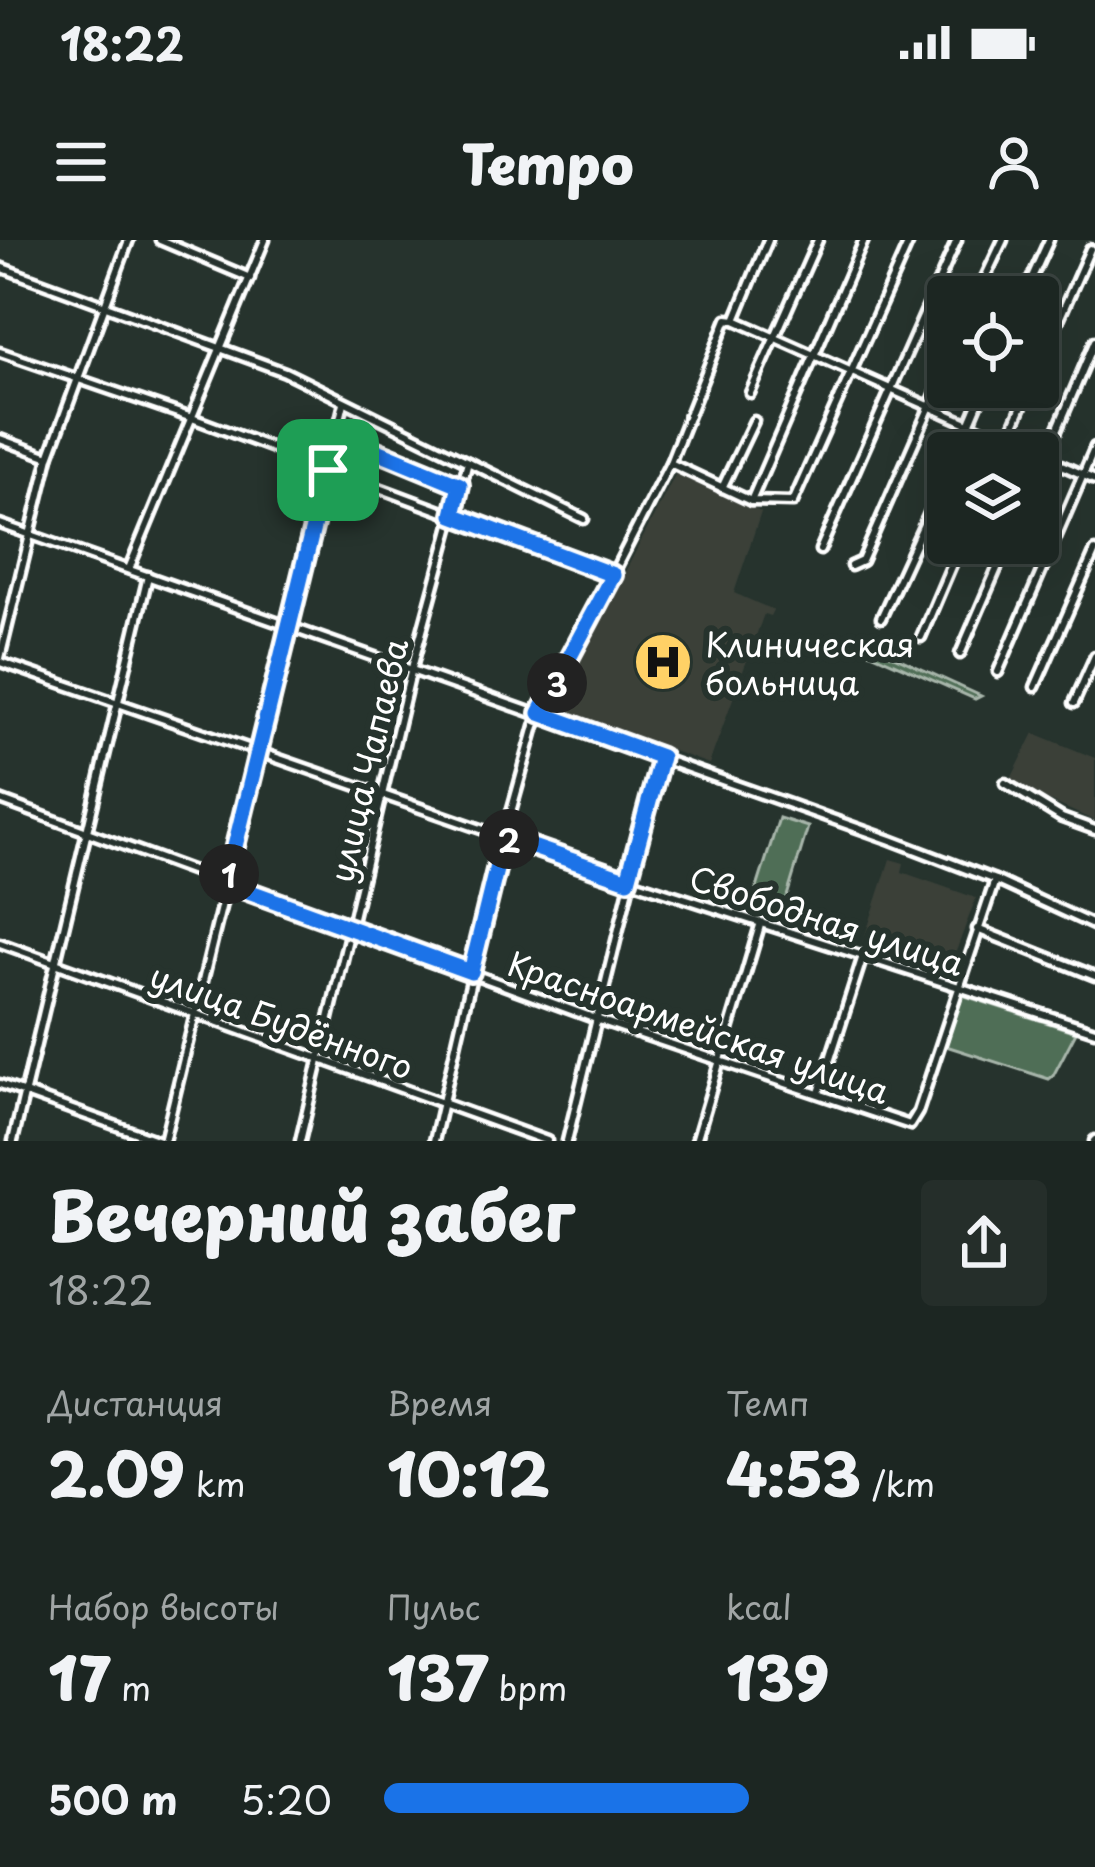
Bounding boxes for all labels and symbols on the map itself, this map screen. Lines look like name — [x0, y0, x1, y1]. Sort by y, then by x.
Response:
pin — [277, 419, 379, 521]
place label: Клиническая больница — [705, 618, 914, 706]
hospital icon: Клиническая больница — [632, 631, 694, 693]
street label: улица Чапаева — [315, 633, 419, 887]
pin: 3 — [527, 653, 587, 713]
pin: 2 — [479, 809, 539, 869]
pin: 1 — [199, 844, 259, 904]
street label: Свободная улица — [683, 851, 971, 987]
street label: Красноармейская улица — [502, 937, 897, 1115]
street label: улица Будённого — [143, 949, 421, 1091]

